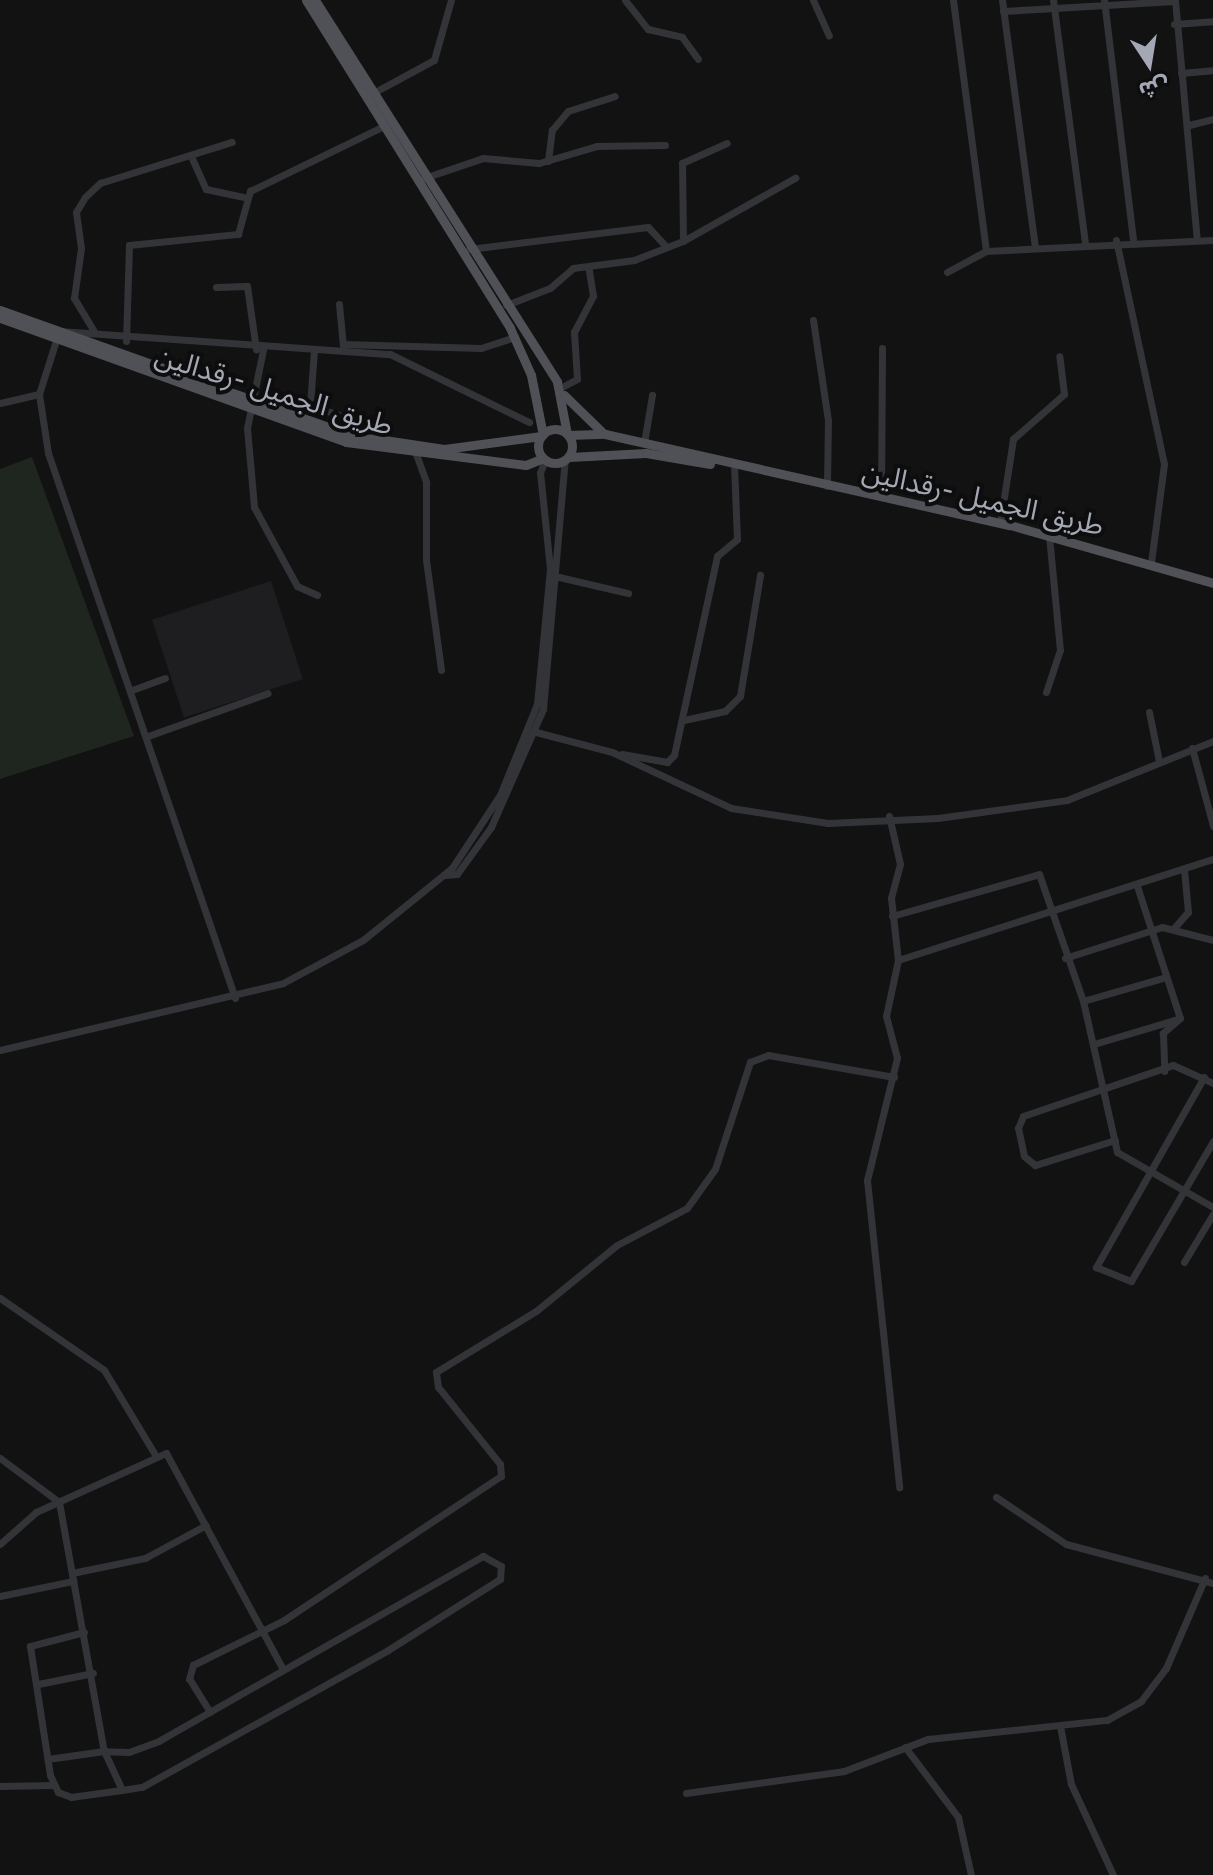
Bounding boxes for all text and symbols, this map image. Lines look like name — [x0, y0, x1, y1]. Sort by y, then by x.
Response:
north arrow — [1109, 24, 1189, 104]
text: ش — [1137, 72, 1172, 104]
street label: طريق الجميل -رقدالين — [151, 339, 397, 443]
street label: طريق الجميل -رقدالين — [859, 455, 1107, 543]

